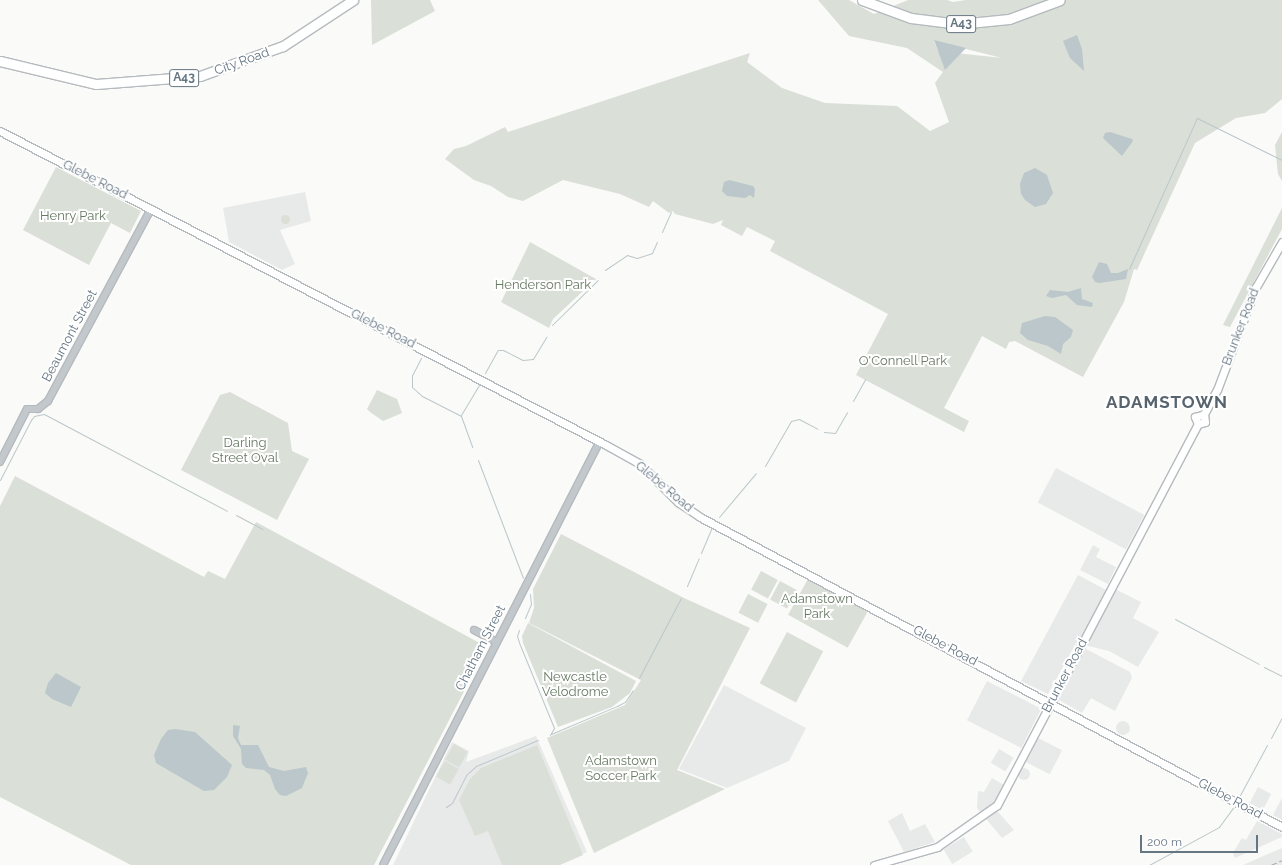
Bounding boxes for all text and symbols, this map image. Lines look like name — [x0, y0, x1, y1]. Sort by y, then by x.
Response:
road number: A43 — [946, 14, 976, 34]
street label: City Road — [212, 45, 272, 79]
road number: A43 — [169, 68, 199, 88]
street label: Glebe Road — [60, 157, 130, 203]
park label: Henry Park — [40, 208, 106, 224]
park label: Henderson Park — [495, 277, 591, 293]
street label: Brunker Road — [1219, 286, 1263, 368]
street label: Beaumont Street — [39, 287, 101, 385]
street label: Glebe Road — [348, 306, 418, 352]
park label: O'Connell Park — [859, 353, 947, 369]
district label: ADAMSTOWN — [1106, 393, 1228, 413]
park label: Darling Street Oval — [212, 436, 278, 467]
street label: Glebe Road — [632, 458, 696, 516]
park label: Adamstown Park — [781, 592, 853, 623]
street label: Chatham Street — [453, 603, 509, 693]
street label: Glebe Road — [910, 623, 980, 669]
street label: Brunker Road — [1039, 636, 1091, 716]
park label: Newcastle Velodrome — [542, 670, 608, 701]
park label: Adamstown Soccer Park — [585, 754, 657, 785]
street label: Glebe Road — [1195, 776, 1265, 822]
scale bar — [1142, 827, 1260, 853]
text: 200 m — [1147, 835, 1182, 849]

